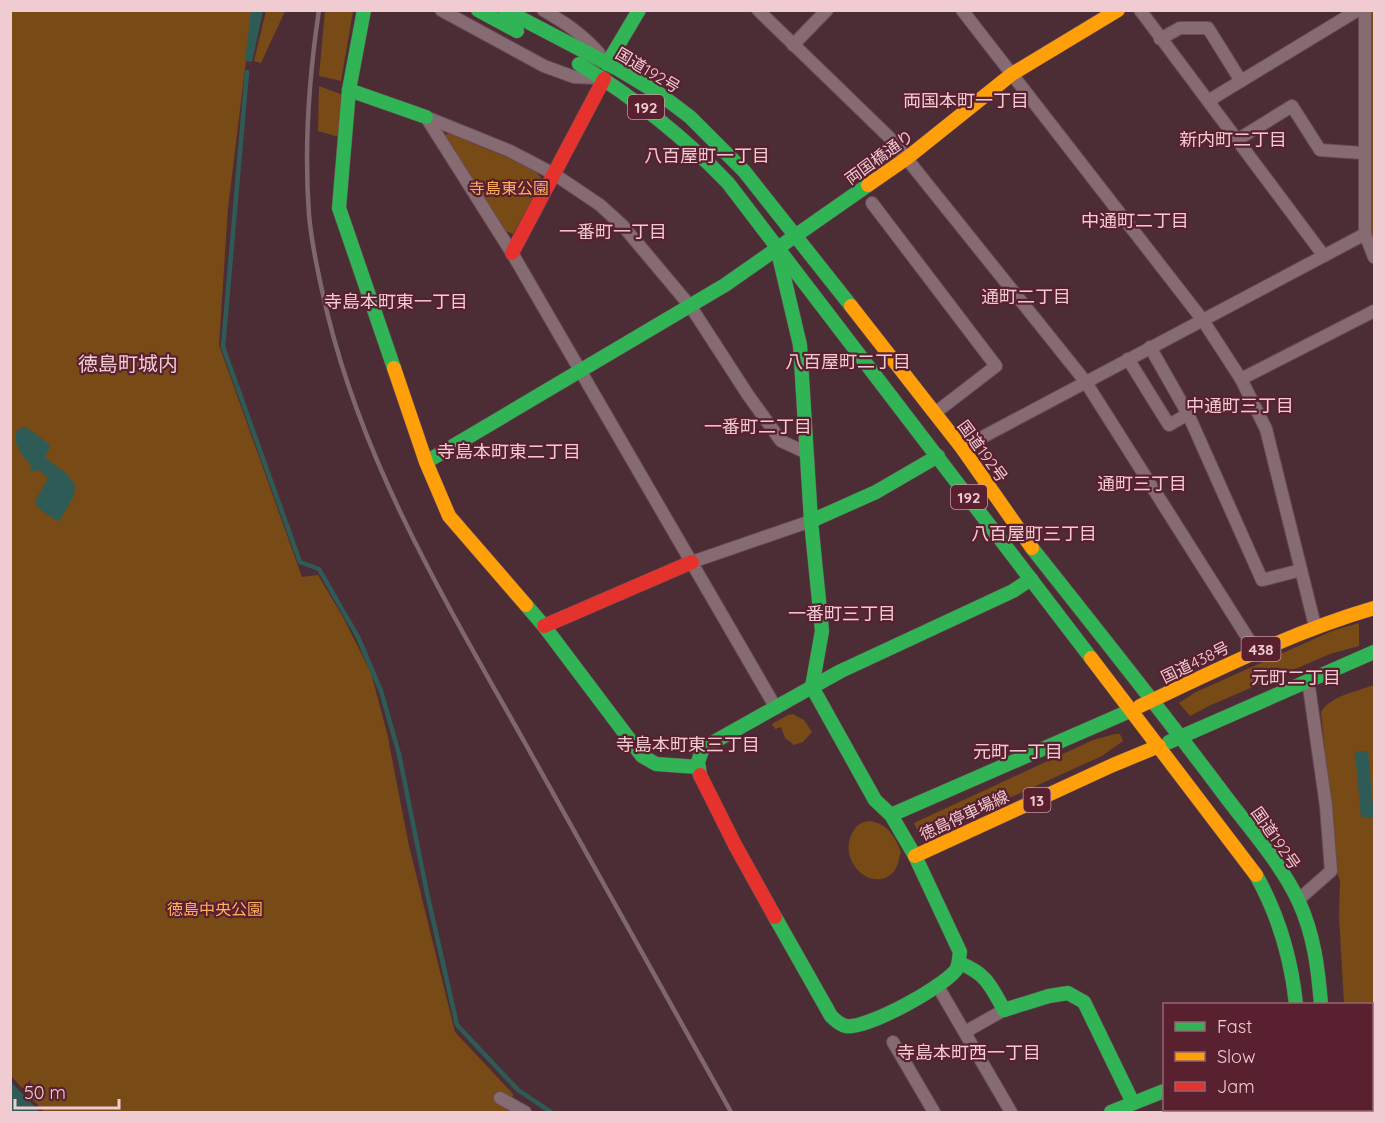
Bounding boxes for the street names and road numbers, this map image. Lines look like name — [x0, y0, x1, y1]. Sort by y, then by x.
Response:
street label: 国道192号 — [612, 43, 684, 97]
road number: 192 — [628, 95, 664, 119]
street label: 両国橋通り — [841, 125, 917, 189]
street label: 国道192号 — [954, 416, 1012, 486]
road number: 192 — [951, 485, 987, 509]
street label: 国道438号 — [1158, 637, 1232, 687]
road number: 438 — [1242, 637, 1280, 661]
street label: 徳島停車場線 — [916, 786, 1012, 844]
road number: 13 — [1024, 788, 1050, 812]
street label: 国道192号 — [1247, 803, 1305, 873]

